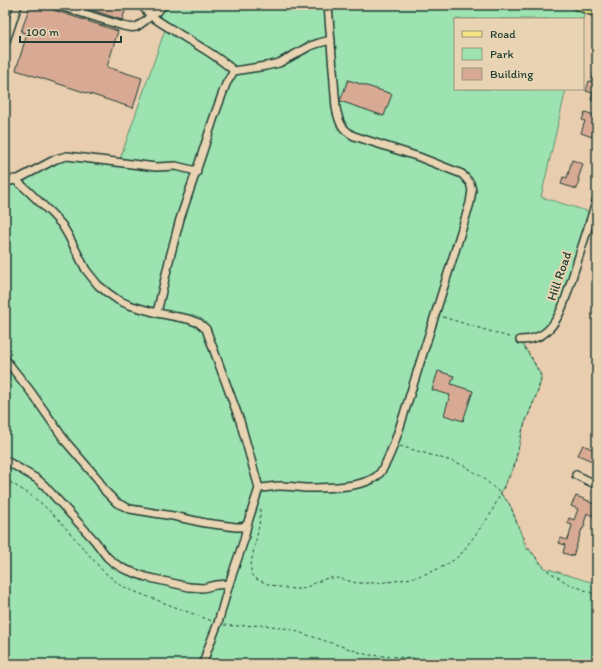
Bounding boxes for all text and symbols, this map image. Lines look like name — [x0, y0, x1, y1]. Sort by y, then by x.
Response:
scale bar — [20, 18, 121, 44]
legend — [454, 18, 584, 90]
text: 100 m — [26, 25, 59, 39]
text: Road — [490, 27, 516, 41]
text: Park — [490, 47, 514, 61]
text: Building — [490, 67, 534, 81]
street label: Hill Road — [544, 249, 574, 303]

